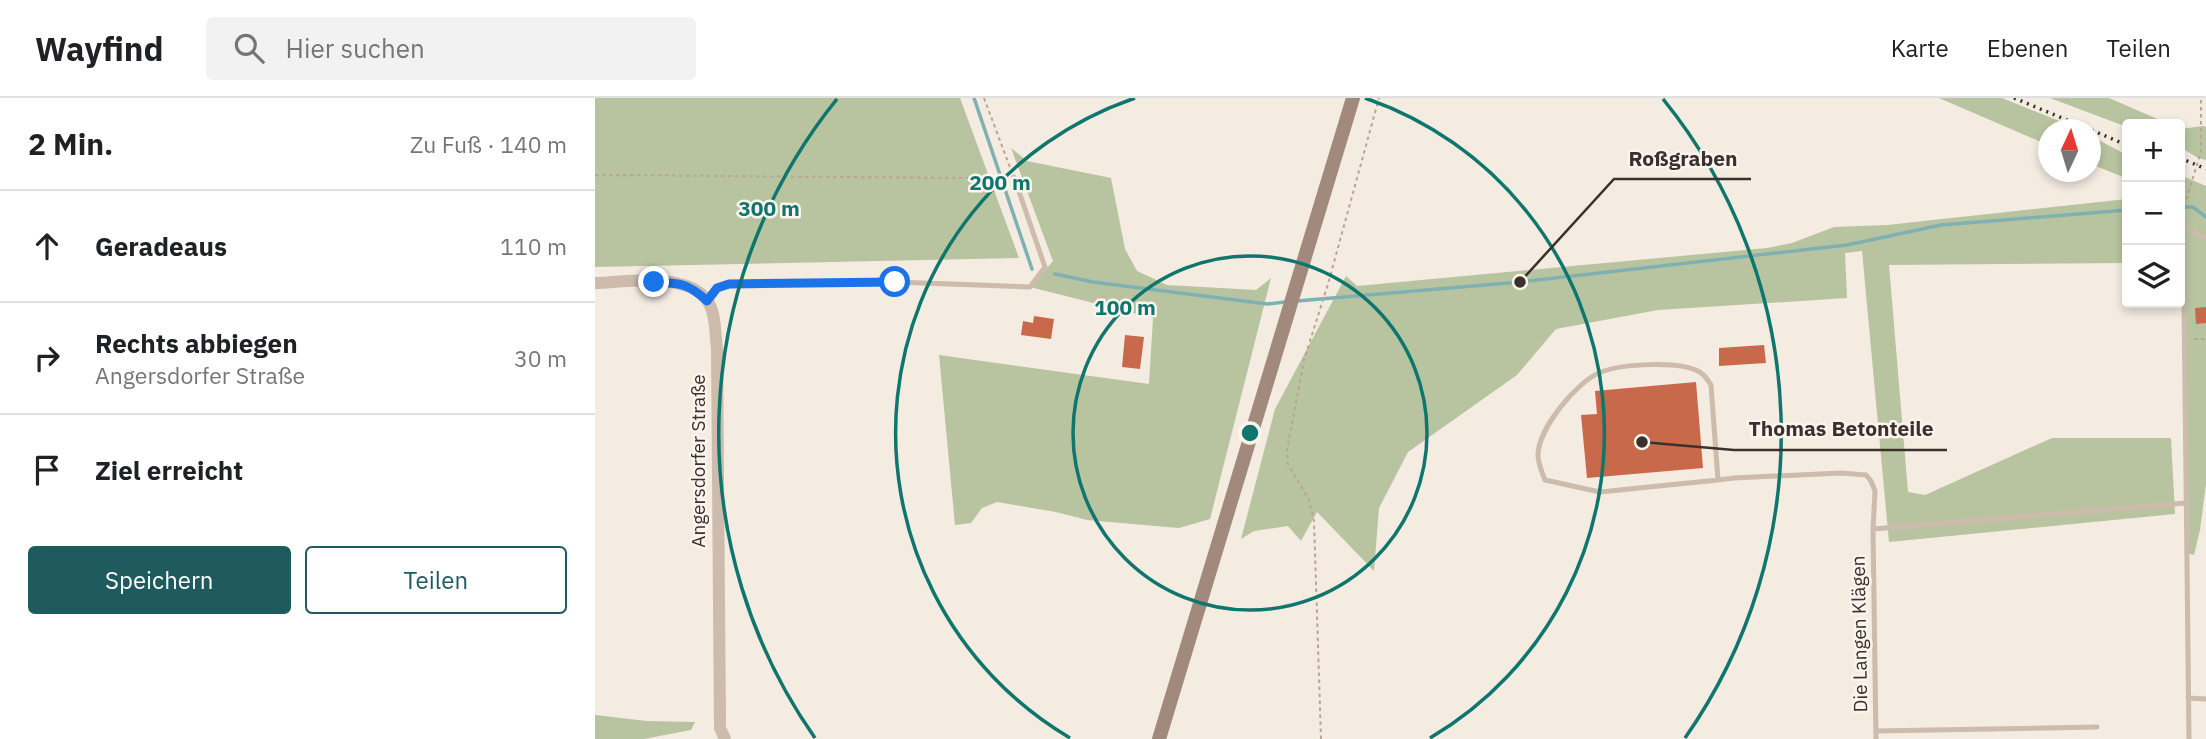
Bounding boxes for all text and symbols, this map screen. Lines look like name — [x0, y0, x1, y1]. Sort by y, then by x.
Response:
search box — [206, 17, 696, 80]
text: Wayfind — [35, 27, 164, 70]
icon: search — [230, 29, 268, 67]
text: Hier suchen — [286, 31, 425, 65]
text: Karte — [1891, 32, 1949, 64]
text: Ebenen — [1987, 32, 2068, 64]
text: Teilen — [2106, 32, 2171, 64]
north arrow — [2038, 119, 2101, 182]
map controls — [2122, 119, 2185, 308]
button: + — [2122, 119, 2185, 182]
text: 2 Min. — [28, 124, 113, 163]
text: Zu Fuß · 140 m — [410, 129, 567, 159]
callout: Roßgraben — [1614, 137, 1751, 179]
text: Roßgraben — [1628, 144, 1738, 172]
text: 200 m — [969, 168, 1031, 196]
button: − — [2122, 182, 2185, 245]
text: 300 m — [738, 194, 800, 222]
icon: ahead — [28, 227, 66, 265]
text: Geradeaus — [95, 229, 227, 263]
text: 110 m — [500, 231, 567, 261]
button: layers — [2122, 245, 2185, 308]
route end — [638, 266, 669, 297]
route start — [879, 266, 910, 297]
text: 100 m — [1094, 293, 1156, 321]
text: Rechts abbiegen — [95, 326, 298, 360]
icon: right — [28, 339, 66, 377]
text: 30 m — [514, 343, 567, 373]
text: Angersdorfer Straße — [95, 360, 305, 390]
street label: Angersdorfer Straße — [686, 374, 710, 548]
callout: Thomas Betonteile — [1734, 408, 1947, 450]
text: Thomas Betonteile — [1749, 414, 1934, 442]
centre of rings — [1238, 421, 1262, 445]
icon: arrive — [28, 451, 66, 489]
text: Ziel erreicht — [95, 453, 243, 487]
button: Speichern — [28, 546, 291, 614]
button: Teilen — [305, 546, 567, 614]
street label: Die Langen Klägen — [1846, 555, 1872, 713]

